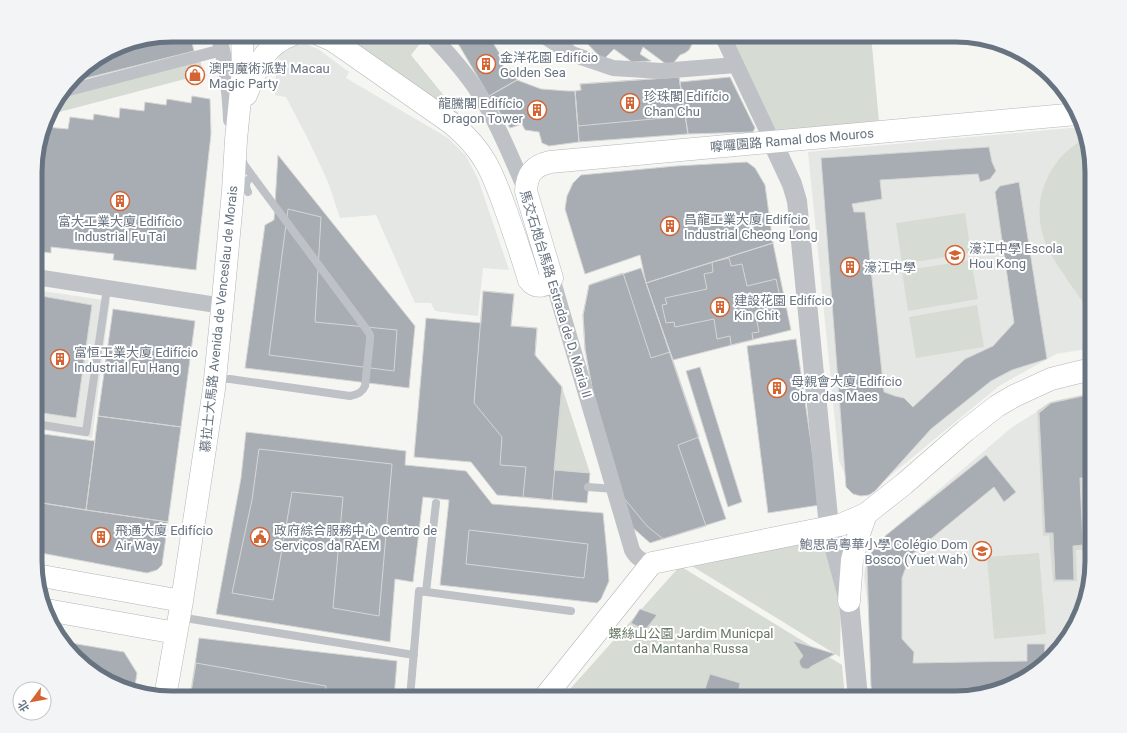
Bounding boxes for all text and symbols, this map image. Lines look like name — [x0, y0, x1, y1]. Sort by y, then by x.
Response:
place label: 金洋花園 Edifício Golden Sea — [500, 50, 598, 80]
building icon: 金洋花園 Edifício Golden Sea — [475, 53, 497, 75]
place label: 澳門魔術派對 Macau Magic Party — [209, 61, 330, 91]
shop icon: 澳門魔術派對 Macau Magic Party — [184, 64, 206, 86]
place label: 珍珠閣 Edifício Chan Chu — [644, 89, 729, 119]
building icon: 珍珠閣 Edifício Chan Chu — [619, 92, 641, 114]
place label: 龍騰閣 Edifício Dragon Tower — [438, 96, 524, 126]
building icon: 龍騰閣 Edifício Dragon Tower — [526, 99, 548, 121]
street label: 嚤囉園路 Ramal dos Mouros — [710, 125, 875, 155]
street label: 慕拉士大馬路 Avenida de Venceslau de Morais — [198, 185, 241, 453]
street label: 馬交石炮台馬路 Estrada de D. Maria II — [517, 188, 595, 400]
building icon: 富大工業大廈 Edifício Industrial Fu Tai — [109, 190, 131, 212]
place label: 昌龍工業大廈 Edifício Industrial Cheong Long — [684, 212, 818, 242]
place label: 富大工業大廈 Edifício Industrial Fu Tai — [58, 214, 182, 244]
building icon: 昌龍工業大廈 Edifício Industrial Cheong Long — [659, 215, 681, 237]
place label: 濠江中學 Escola Hou Kong — [969, 241, 1063, 271]
school or university icon: 濠江中學 Escola Hou Kong — [944, 244, 966, 266]
building icon: 濠江中學 — [839, 256, 861, 278]
place label: 濠江中學 — [864, 260, 916, 275]
place label: 建設花園 Edifício Kin Chit — [734, 293, 832, 323]
building icon: 建設花園 Edifício Kin Chit — [709, 296, 731, 318]
place label: 富恒工業大廈 Edifício Industrial Fu Hang — [74, 345, 198, 375]
building icon: 富恒工業大廈 Edifício Industrial Fu Hang — [49, 348, 71, 370]
place label: 母親會大廈 Edifício Obra das Maes — [791, 374, 902, 404]
building icon: 母親會大廈 Edifício Obra das Maes — [766, 377, 788, 399]
place label: 飛通大廈 Edifício Air Way — [115, 523, 213, 553]
place label: 政府綜合服務中心 Centro de Serviços da RAEM — [274, 523, 437, 553]
building icon: 飛通大廈 Edifício Air Way — [90, 526, 112, 548]
public building icon: 政府綜合服務中心 Centro de Serviços da RAEM — [249, 526, 271, 548]
place label: 鮑思高粵華小學 Colégio Dom Bosco (Yuet Wah) — [799, 537, 968, 567]
school or university icon: 鮑思高粵華小學 Colégio Dom Bosco (Yuet Wah) — [971, 540, 993, 562]
park label: 螺絲山公園 Jardim Municpal da Mantanha Russa — [608, 626, 774, 656]
north arrow — [12, 681, 52, 721]
text: 北 — [16, 698, 32, 714]

